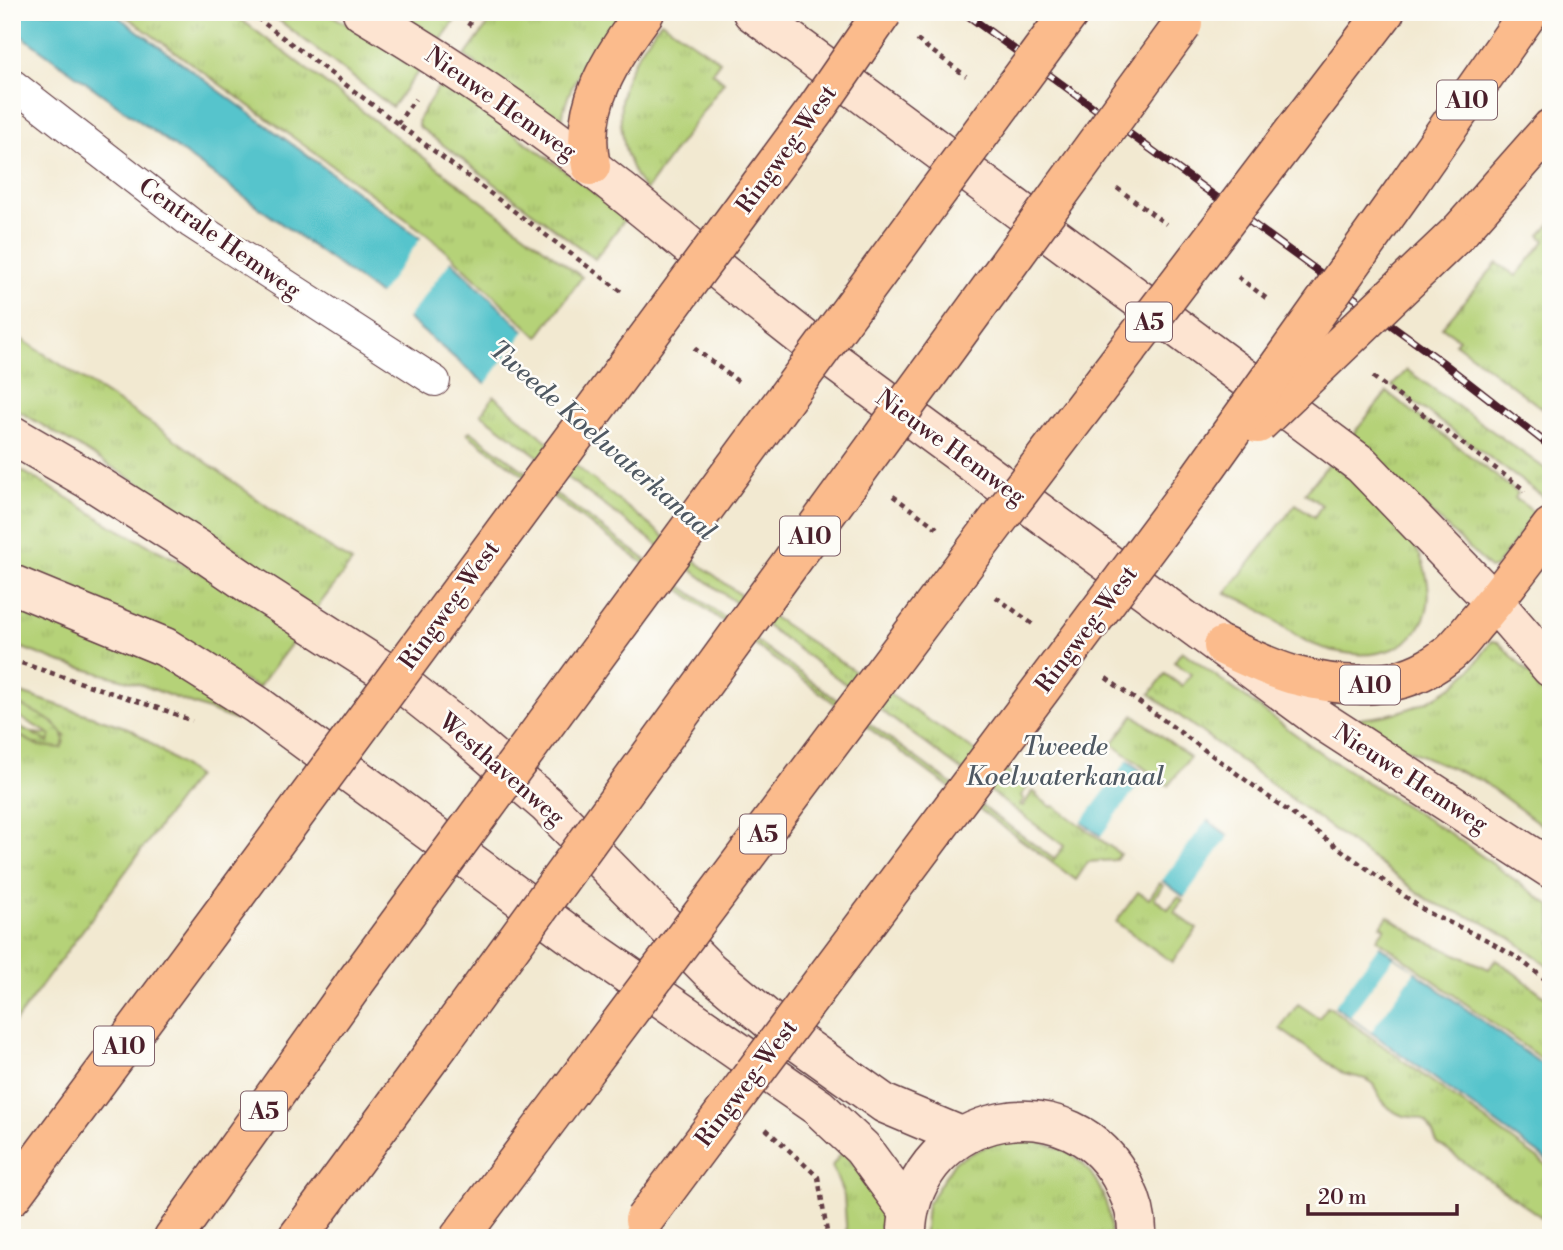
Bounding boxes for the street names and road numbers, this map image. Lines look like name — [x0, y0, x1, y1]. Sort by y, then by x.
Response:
street label: Nieuwe Hemweg — [419, 40, 582, 168]
street label: Ringweg-West — [730, 79, 844, 220]
road number: A10 — [1437, 80, 1497, 120]
street label: Centrale Hemweg — [133, 172, 307, 306]
road number: A5 — [1126, 302, 1172, 342]
street label: Nieuwe Hemweg — [870, 383, 1032, 513]
road number: A10 — [780, 516, 840, 556]
street label: Ringweg-West — [393, 535, 507, 676]
street label: Ringweg-West — [1029, 559, 1145, 699]
road number: A10 — [1340, 666, 1400, 705]
street label: Westhavenweg — [431, 706, 571, 833]
street label: Nieuwe Hemweg — [1328, 718, 1494, 840]
road number: A5 — [740, 814, 786, 854]
street label: Ringweg-West — [689, 1013, 805, 1153]
road number: A10 — [94, 1026, 154, 1065]
road number: A5 — [241, 1092, 287, 1130]

